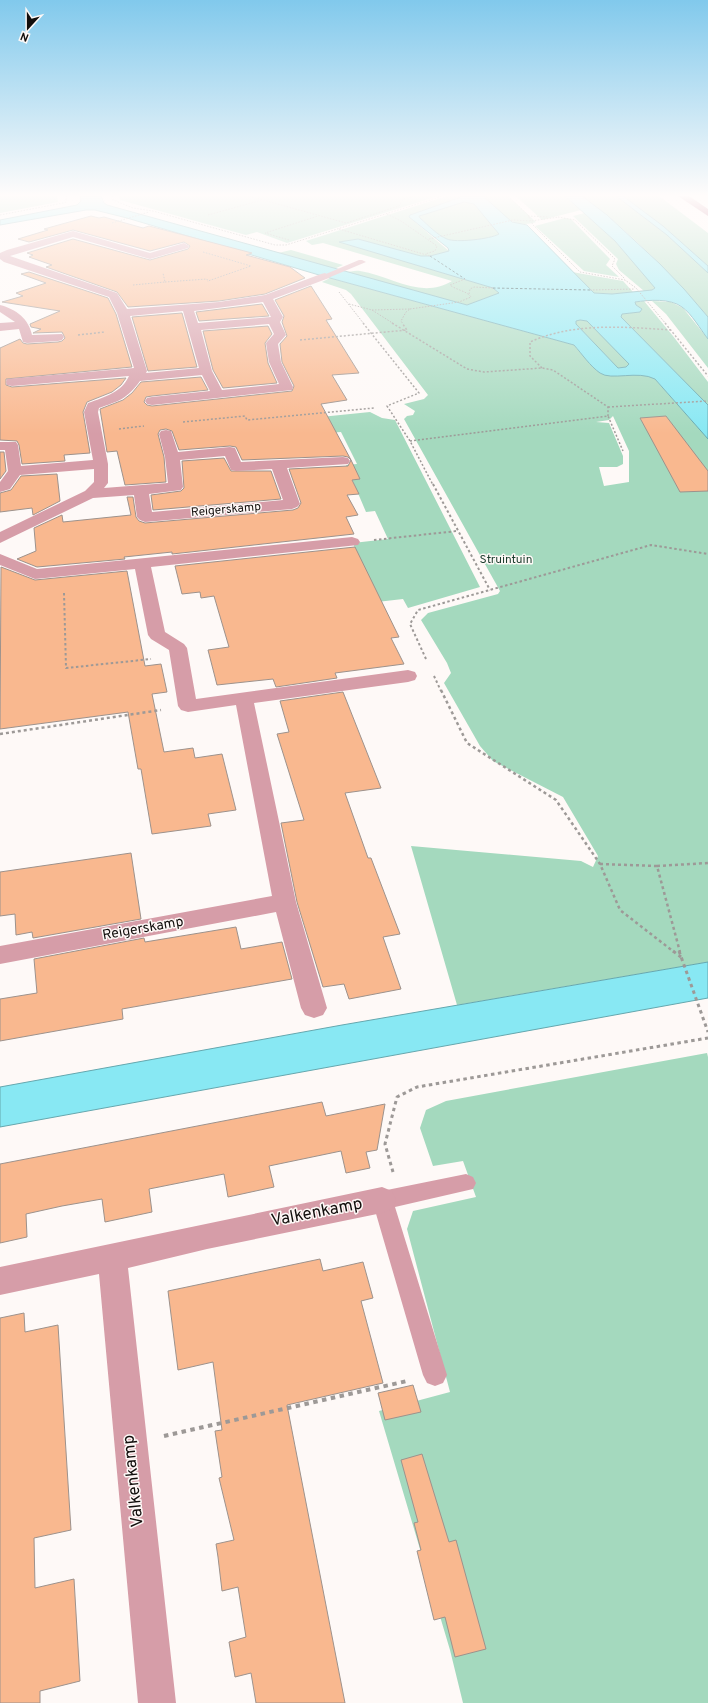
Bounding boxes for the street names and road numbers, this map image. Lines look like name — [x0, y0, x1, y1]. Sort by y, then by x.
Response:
street label: Reigerskamp — [190, 499, 262, 521]
street label: Reigerskamp — [101, 913, 185, 944]
street label: Valkenkamp — [269, 1193, 365, 1233]
street label: Valkenkamp — [118, 1434, 150, 1528]

